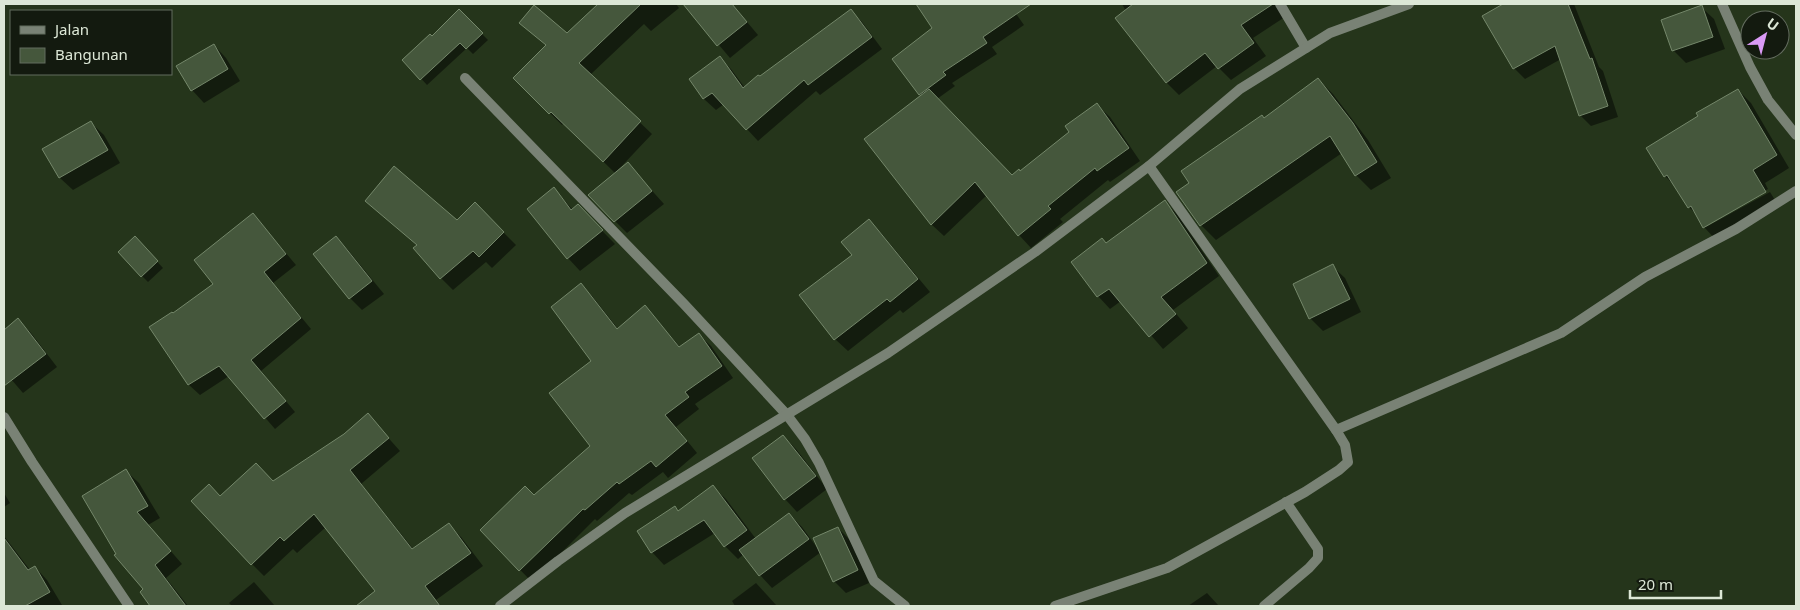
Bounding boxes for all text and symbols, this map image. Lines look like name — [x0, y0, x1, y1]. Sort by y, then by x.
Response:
legend — [10, 10, 172, 75]
north arrow — [1740, 10, 1790, 60]
text: U — [1763, 13, 1783, 35]
text: Jalan — [53, 19, 89, 39]
text: Bangunan — [55, 44, 128, 64]
scale bar — [1630, 568, 1721, 600]
text: 20 m — [1638, 574, 1673, 594]

